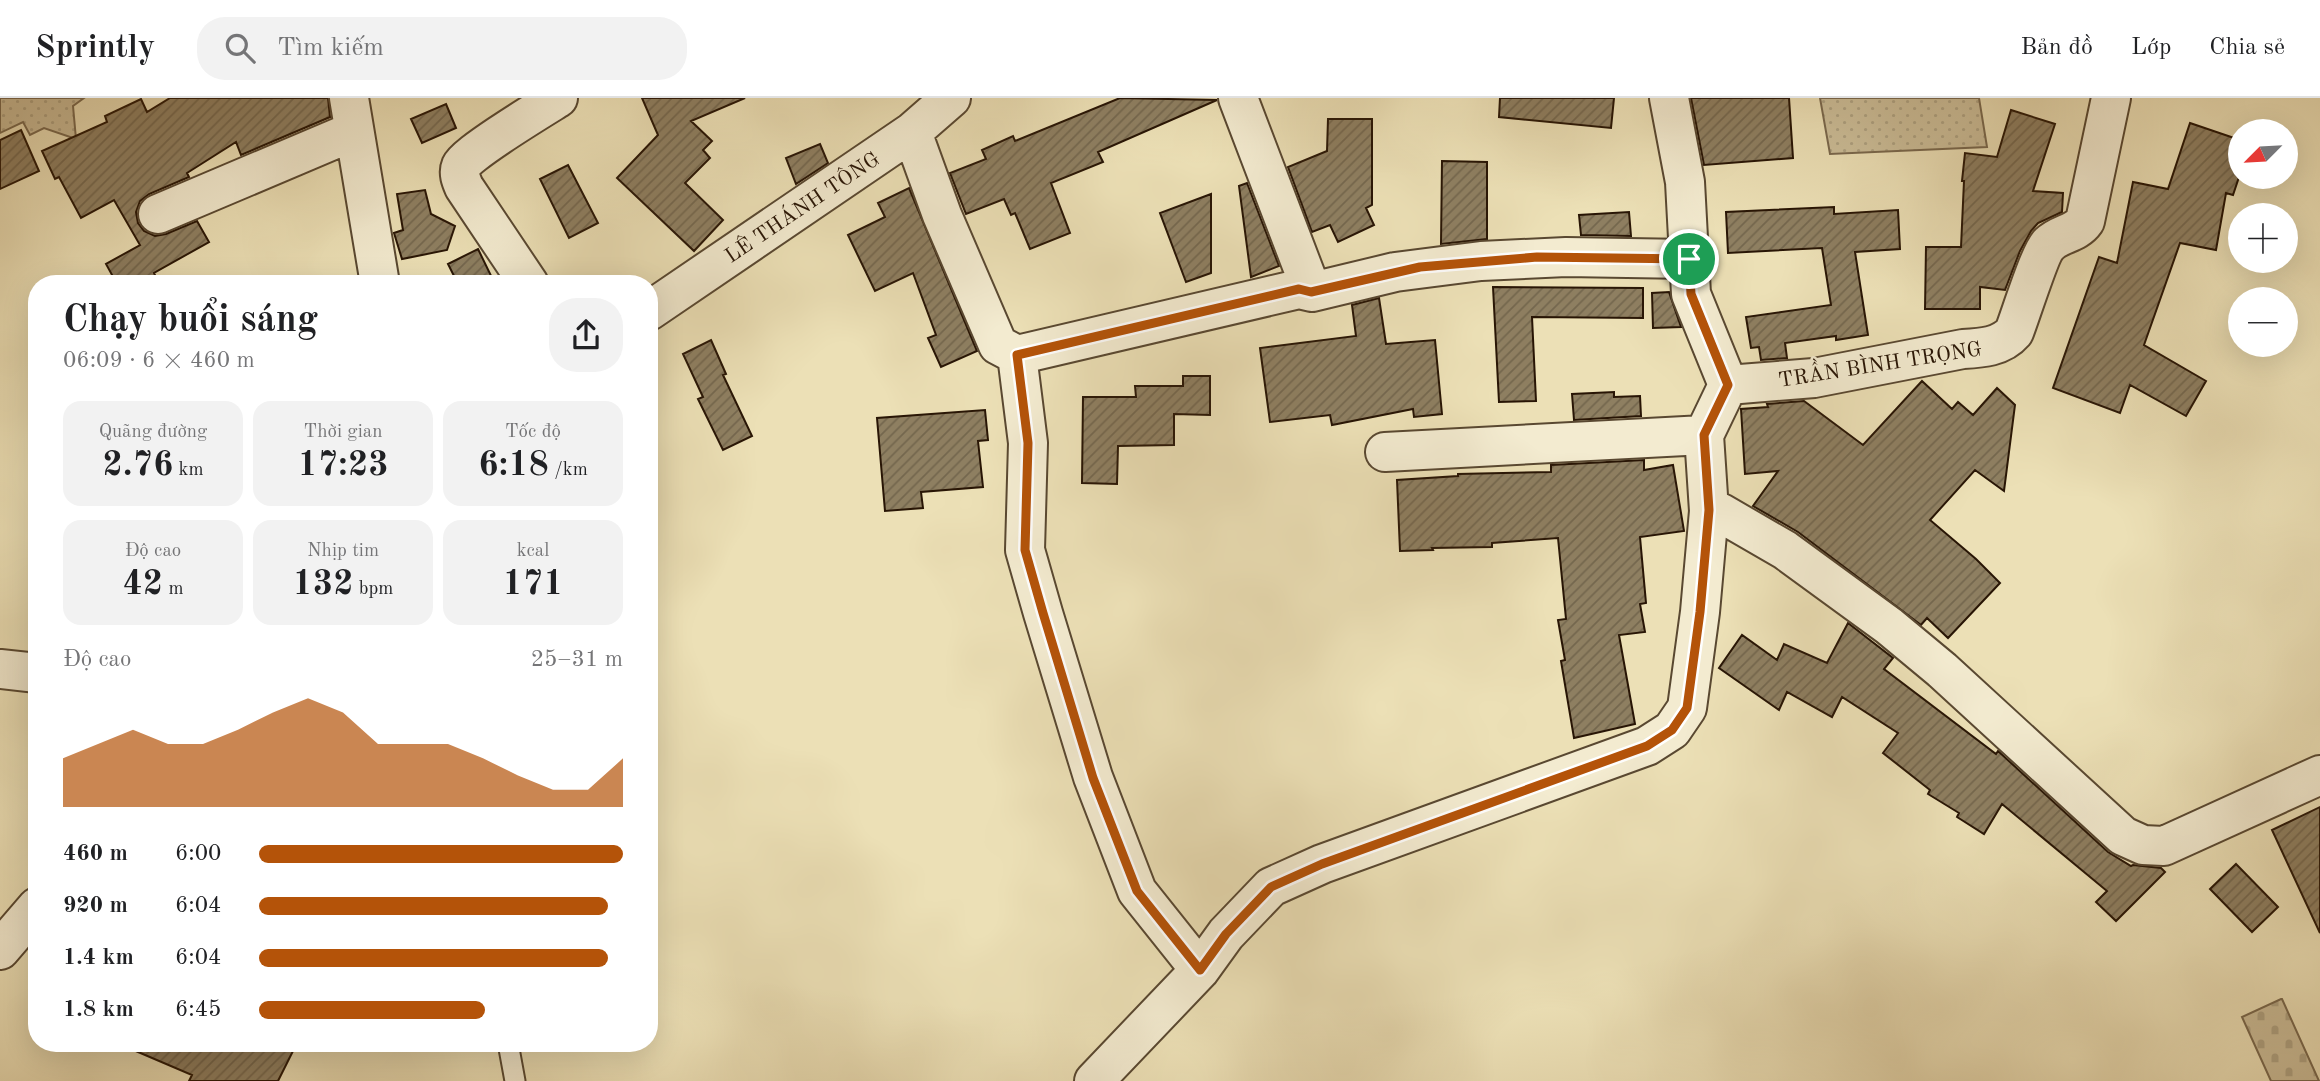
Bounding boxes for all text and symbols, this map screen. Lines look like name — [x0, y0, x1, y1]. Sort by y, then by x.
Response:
search box — [197, 17, 687, 80]
icon: search — [221, 29, 259, 67]
text: Sprintly — [35, 32, 155, 65]
text: Tìm kiếm — [277, 35, 384, 61]
text: Bản đồ — [2020, 36, 2093, 60]
text: Lớp — [2131, 36, 2171, 60]
text: Chia sẻ — [2209, 36, 2285, 60]
north arrow — [2228, 119, 2298, 189]
map controls — [2228, 119, 2298, 357]
street label: LÊ THÁNH TÔNG — [719, 145, 884, 268]
button: + — [2228, 203, 2298, 273]
pin — [1659, 229, 1719, 289]
icon: arrive — [1670, 240, 1708, 278]
button: − — [2228, 287, 2298, 357]
button: share — [549, 298, 623, 372]
text: Chạy buổi sáng — [63, 302, 318, 340]
street label: TRẦN BÌNH TRỌNG — [1776, 331, 1983, 392]
text: 06:09 · 6 × 460 m — [63, 349, 255, 372]
text: Quãng đường — [99, 423, 207, 442]
text: Thời gian — [304, 423, 382, 442]
text: Tốc độ — [505, 423, 561, 442]
text: 2.76 — [103, 448, 173, 483]
text: 17:23 — [297, 448, 389, 483]
text: 6:18 — [478, 448, 549, 483]
text: km — [173, 461, 204, 480]
text: /km — [549, 461, 588, 480]
text: Độ cao — [125, 542, 181, 561]
text: Nhịp tim — [307, 542, 379, 561]
text: kcal — [517, 542, 549, 561]
text: 42 — [122, 567, 163, 602]
text: 132 — [293, 567, 353, 602]
text: 171 — [503, 567, 563, 602]
text: m — [163, 580, 184, 599]
text: bpm — [353, 580, 393, 599]
text: Độ cao — [63, 648, 131, 671]
text: 25–31 m — [531, 648, 623, 671]
text: 460 m — [63, 842, 128, 865]
text: 6:00 — [175, 842, 221, 865]
text: 920 m — [63, 894, 128, 917]
text: 6:04 — [175, 894, 221, 917]
text: 1.4 km — [63, 946, 134, 969]
text: 6:04 — [175, 946, 221, 969]
text: 1.8 km — [63, 998, 134, 1021]
text: 6:45 — [175, 998, 221, 1021]

